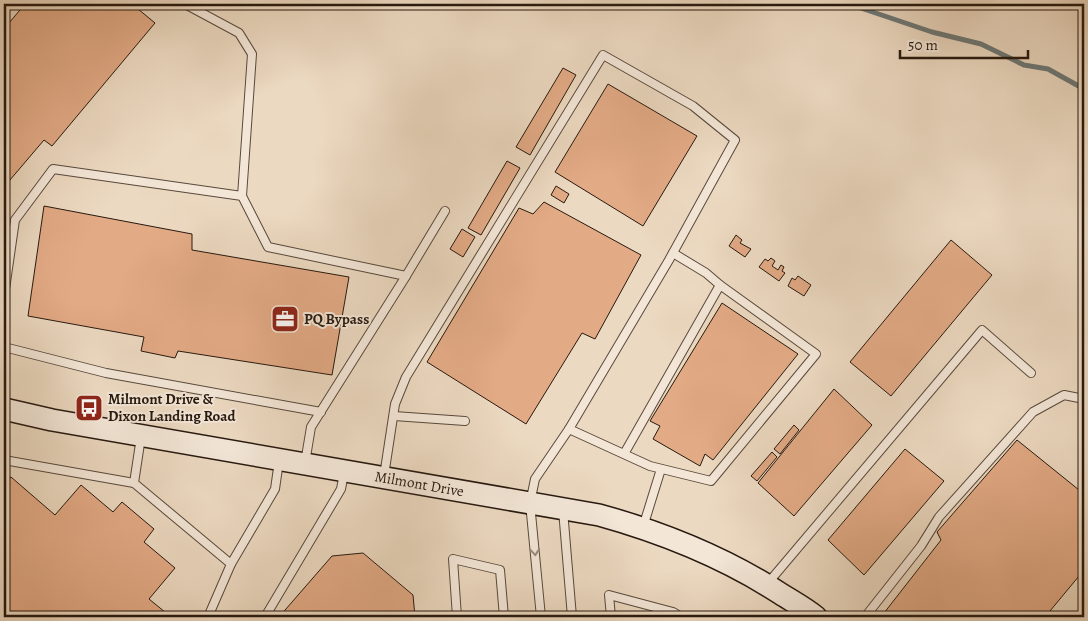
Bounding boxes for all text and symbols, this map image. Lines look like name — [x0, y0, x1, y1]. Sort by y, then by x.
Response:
scale bar — [900, 28, 1028, 60]
text: 50 m — [908, 35, 938, 55]
office icon: PQ Bypass — [270, 304, 300, 334]
place label: PQ Bypass — [304, 309, 369, 329]
place label: Milmont Drive & Dixon Landing Road — [108, 389, 237, 426]
bus stop icon: Milmont Drive & Dixon Landing Road — [74, 393, 104, 423]
street label: Milmont Drive — [373, 466, 466, 501]
one-way arrow — [529, 548, 540, 556]

